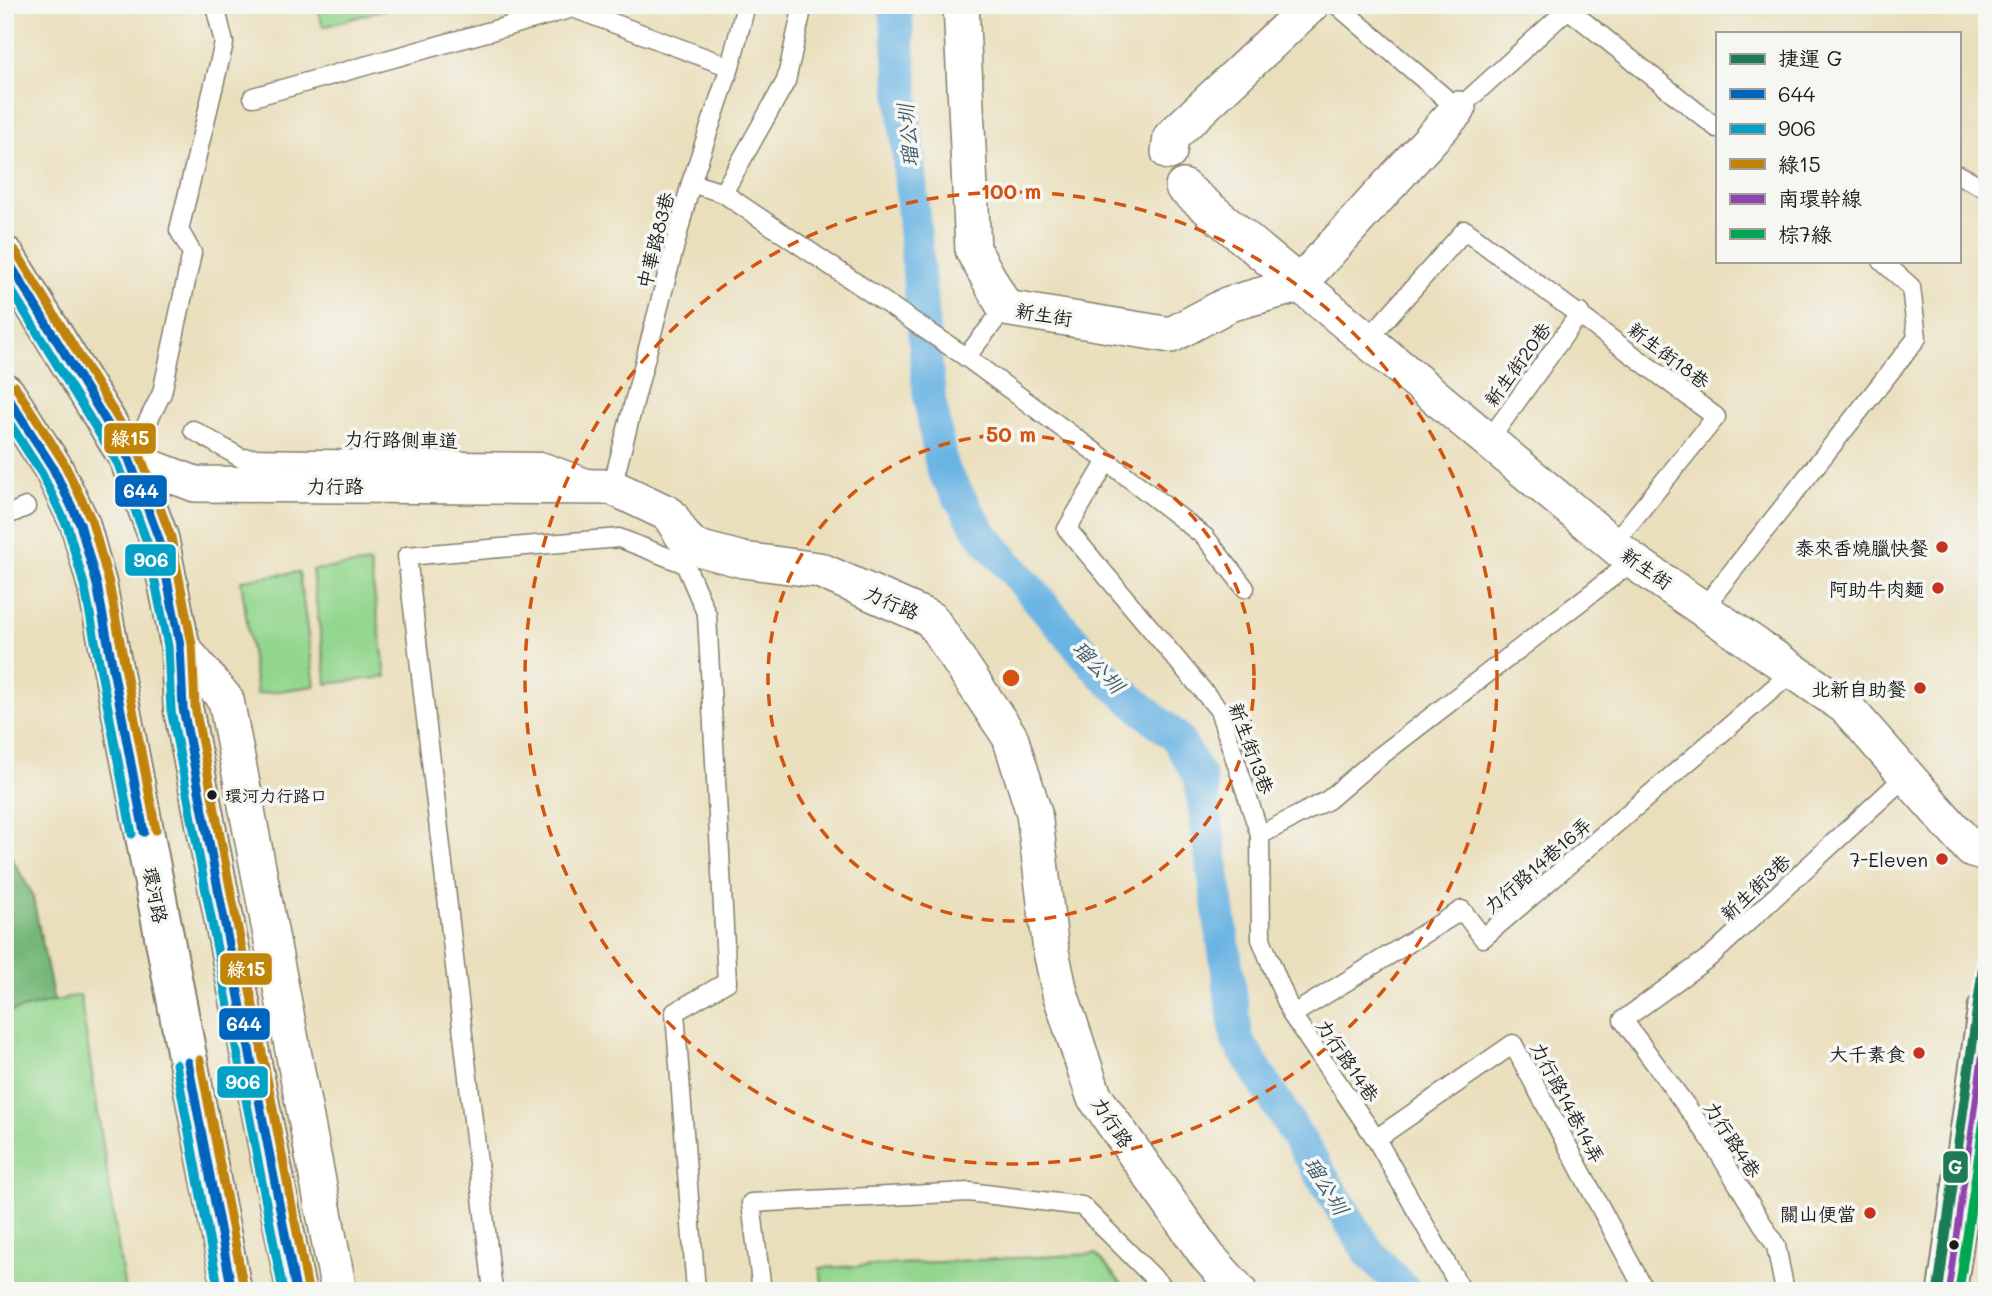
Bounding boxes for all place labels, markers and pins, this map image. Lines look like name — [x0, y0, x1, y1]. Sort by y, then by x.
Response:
place label: 泰來香燒臘快餐 — [1795, 535, 1928, 560]
marker: 泰來香燒臘快餐 — [1934, 539, 1950, 555]
place label: 阿助牛肉麵 — [1829, 576, 1924, 601]
marker: 阿助牛肉麵 — [1930, 580, 1946, 596]
centre of rings — [999, 666, 1023, 690]
place label: 北新自助餐 — [1811, 676, 1906, 701]
marker: 北新自助餐 — [1912, 680, 1928, 696]
place label: 環河力行路口 — [225, 784, 327, 806]
marker: 環河力行路口 — [205, 788, 219, 802]
place label: 7-Eleven — [1850, 847, 1928, 872]
marker: 7-Eleven — [1934, 851, 1950, 867]
place label: 大千素食 — [1829, 1041, 1905, 1066]
marker: 大千素食 — [1911, 1045, 1927, 1061]
place label: 關山便當 — [1780, 1201, 1856, 1226]
marker: 關山便當 — [1862, 1205, 1878, 1221]
unlabelled marker — [1947, 1238, 1961, 1252]

